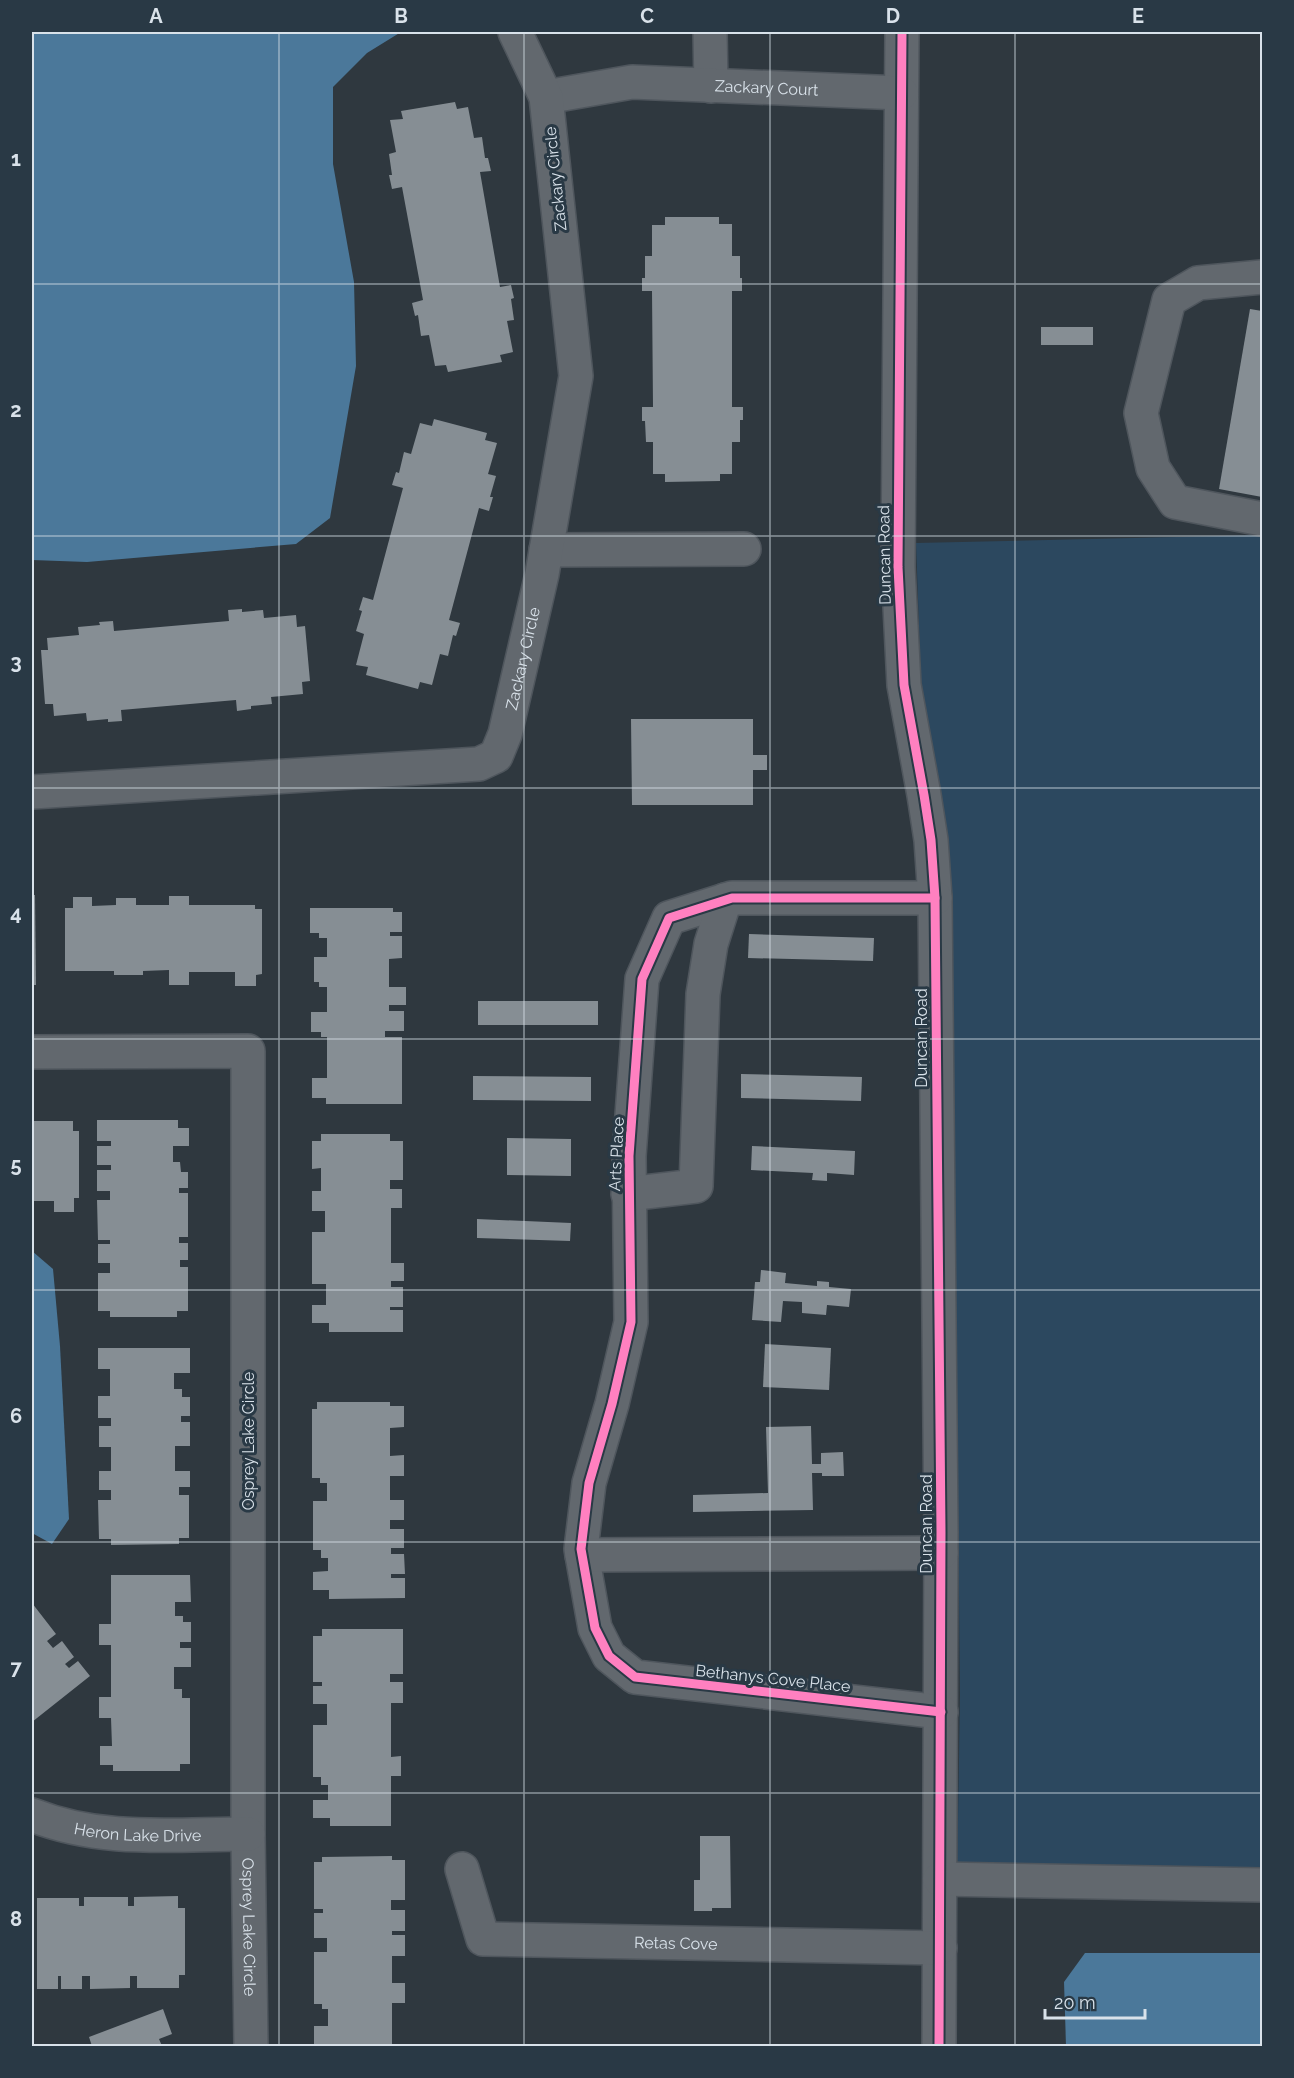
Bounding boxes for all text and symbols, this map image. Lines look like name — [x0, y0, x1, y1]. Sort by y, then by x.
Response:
text: A — [149, 4, 163, 28]
text: B — [394, 4, 408, 28]
text: C — [640, 4, 654, 28]
text: D — [886, 4, 900, 28]
text: E — [1132, 4, 1144, 28]
street label: Zackary Court — [714, 76, 819, 100]
street label: Zackary Circle — [541, 126, 570, 232]
text: 1 — [11, 147, 21, 171]
text: 2 — [10, 398, 22, 422]
street label: Duncan Road — [874, 505, 895, 605]
street label: Zackary Circle — [502, 605, 544, 712]
text: 3 — [10, 650, 22, 674]
text: 4 — [10, 901, 22, 925]
street label: Duncan Road — [912, 988, 931, 1088]
street label: Arts Place — [605, 1116, 628, 1192]
text: 5 — [10, 1153, 22, 1177]
street label: Osprey Lake Circle — [239, 1372, 258, 1510]
text: 6 — [10, 1404, 22, 1428]
street label: Duncan Road — [917, 1474, 936, 1574]
text: 7 — [10, 1656, 22, 1680]
street label: Bethanys Cove Place — [694, 1661, 851, 1696]
street label: Heron Lake Drive — [73, 1819, 201, 1845]
street label: Osprey Lake Circle — [238, 1858, 259, 1996]
text: 8 — [10, 1907, 22, 1931]
street label: Retas Cove — [634, 1933, 718, 1954]
scale bar — [1045, 1982, 1146, 2020]
text: 20 m — [1054, 1992, 1096, 2013]

